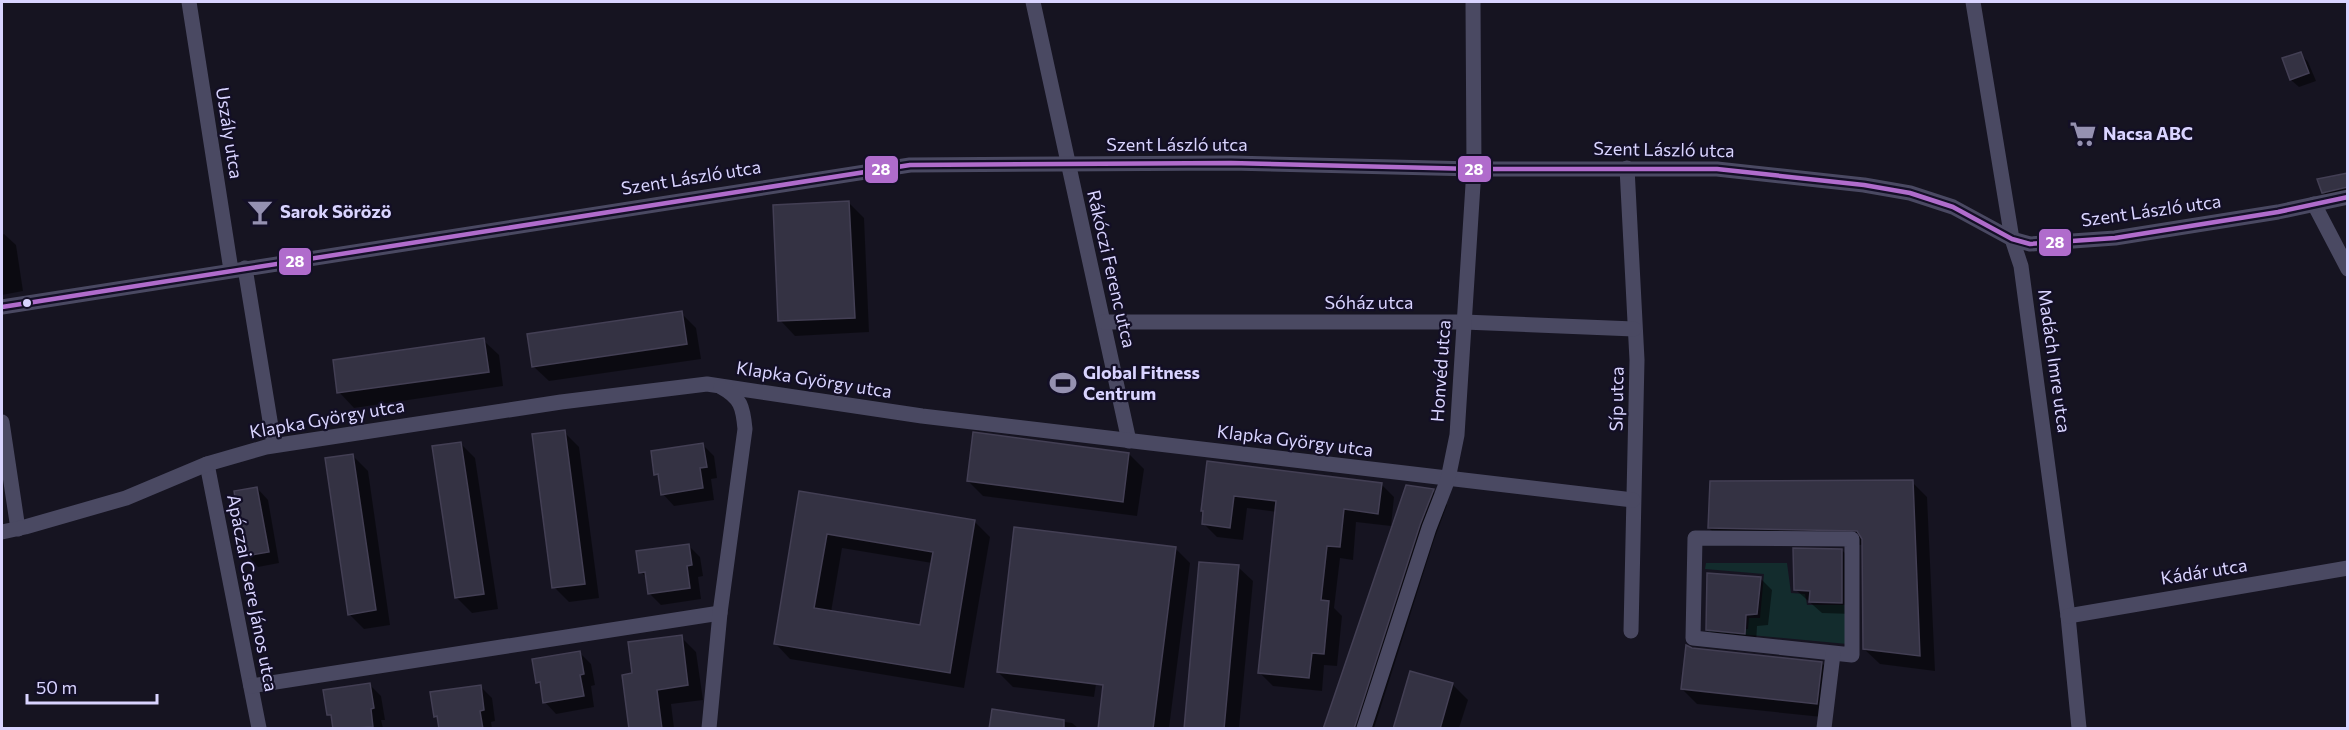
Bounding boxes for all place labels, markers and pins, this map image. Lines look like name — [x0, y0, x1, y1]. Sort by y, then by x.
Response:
supermarket icon: Nacsa ABC — [2068, 119, 2098, 149]
place label: Nacsa ABC — [2103, 122, 2193, 144]
bar icon: Sarok Sörözö — [245, 197, 275, 227]
place label: Sarok Sörözö — [280, 200, 392, 222]
unlabelled marker — [21, 297, 33, 309]
place label: Global Fitness Centrum — [1083, 361, 1200, 404]
sports icon: Global Fitness Centrum — [1048, 368, 1078, 398]

